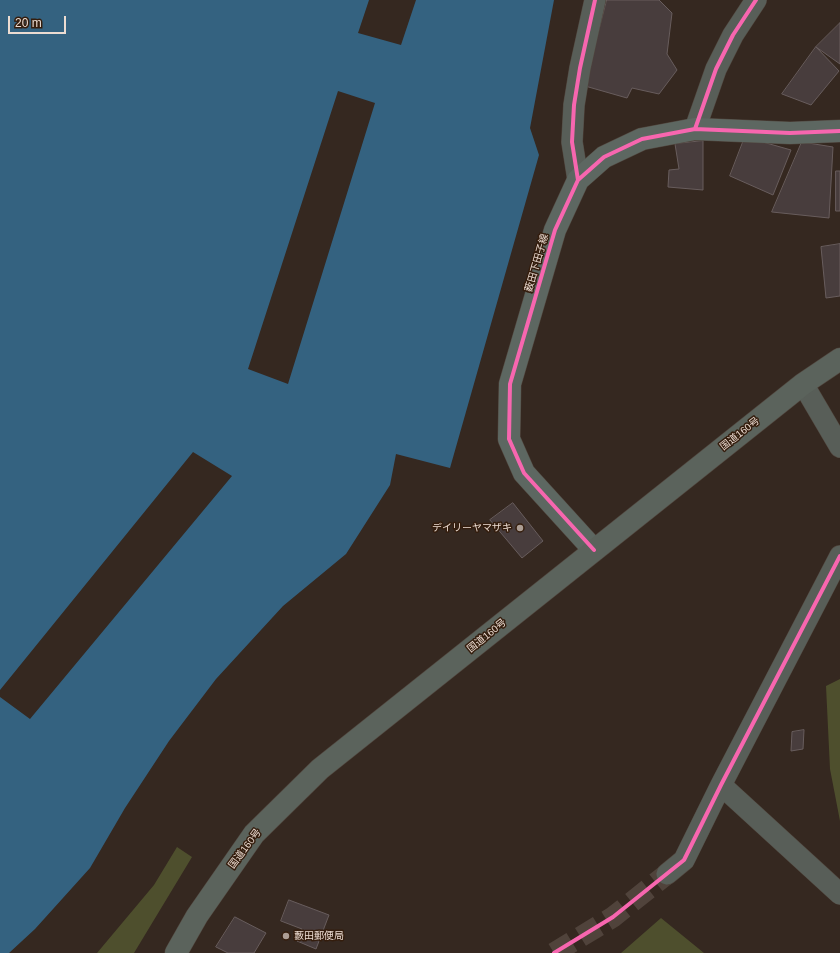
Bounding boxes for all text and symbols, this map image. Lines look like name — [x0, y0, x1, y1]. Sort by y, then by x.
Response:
scale bar — [10, 8, 68, 34]
text: 20 m — [15, 16, 42, 30]
street label: 薮田下田子線 — [523, 233, 551, 293]
street label: 国道160号 — [718, 415, 762, 453]
place label: デイリーヤマザキ — [432, 522, 512, 534]
marker: デイリーヤマザキ — [515, 523, 525, 533]
street label: 国道160号 — [465, 617, 509, 655]
street label: 国道160号 — [226, 827, 264, 871]
place label: 藪田郵便局 — [294, 930, 344, 942]
marker: 藪田郵便局 — [281, 931, 291, 941]

